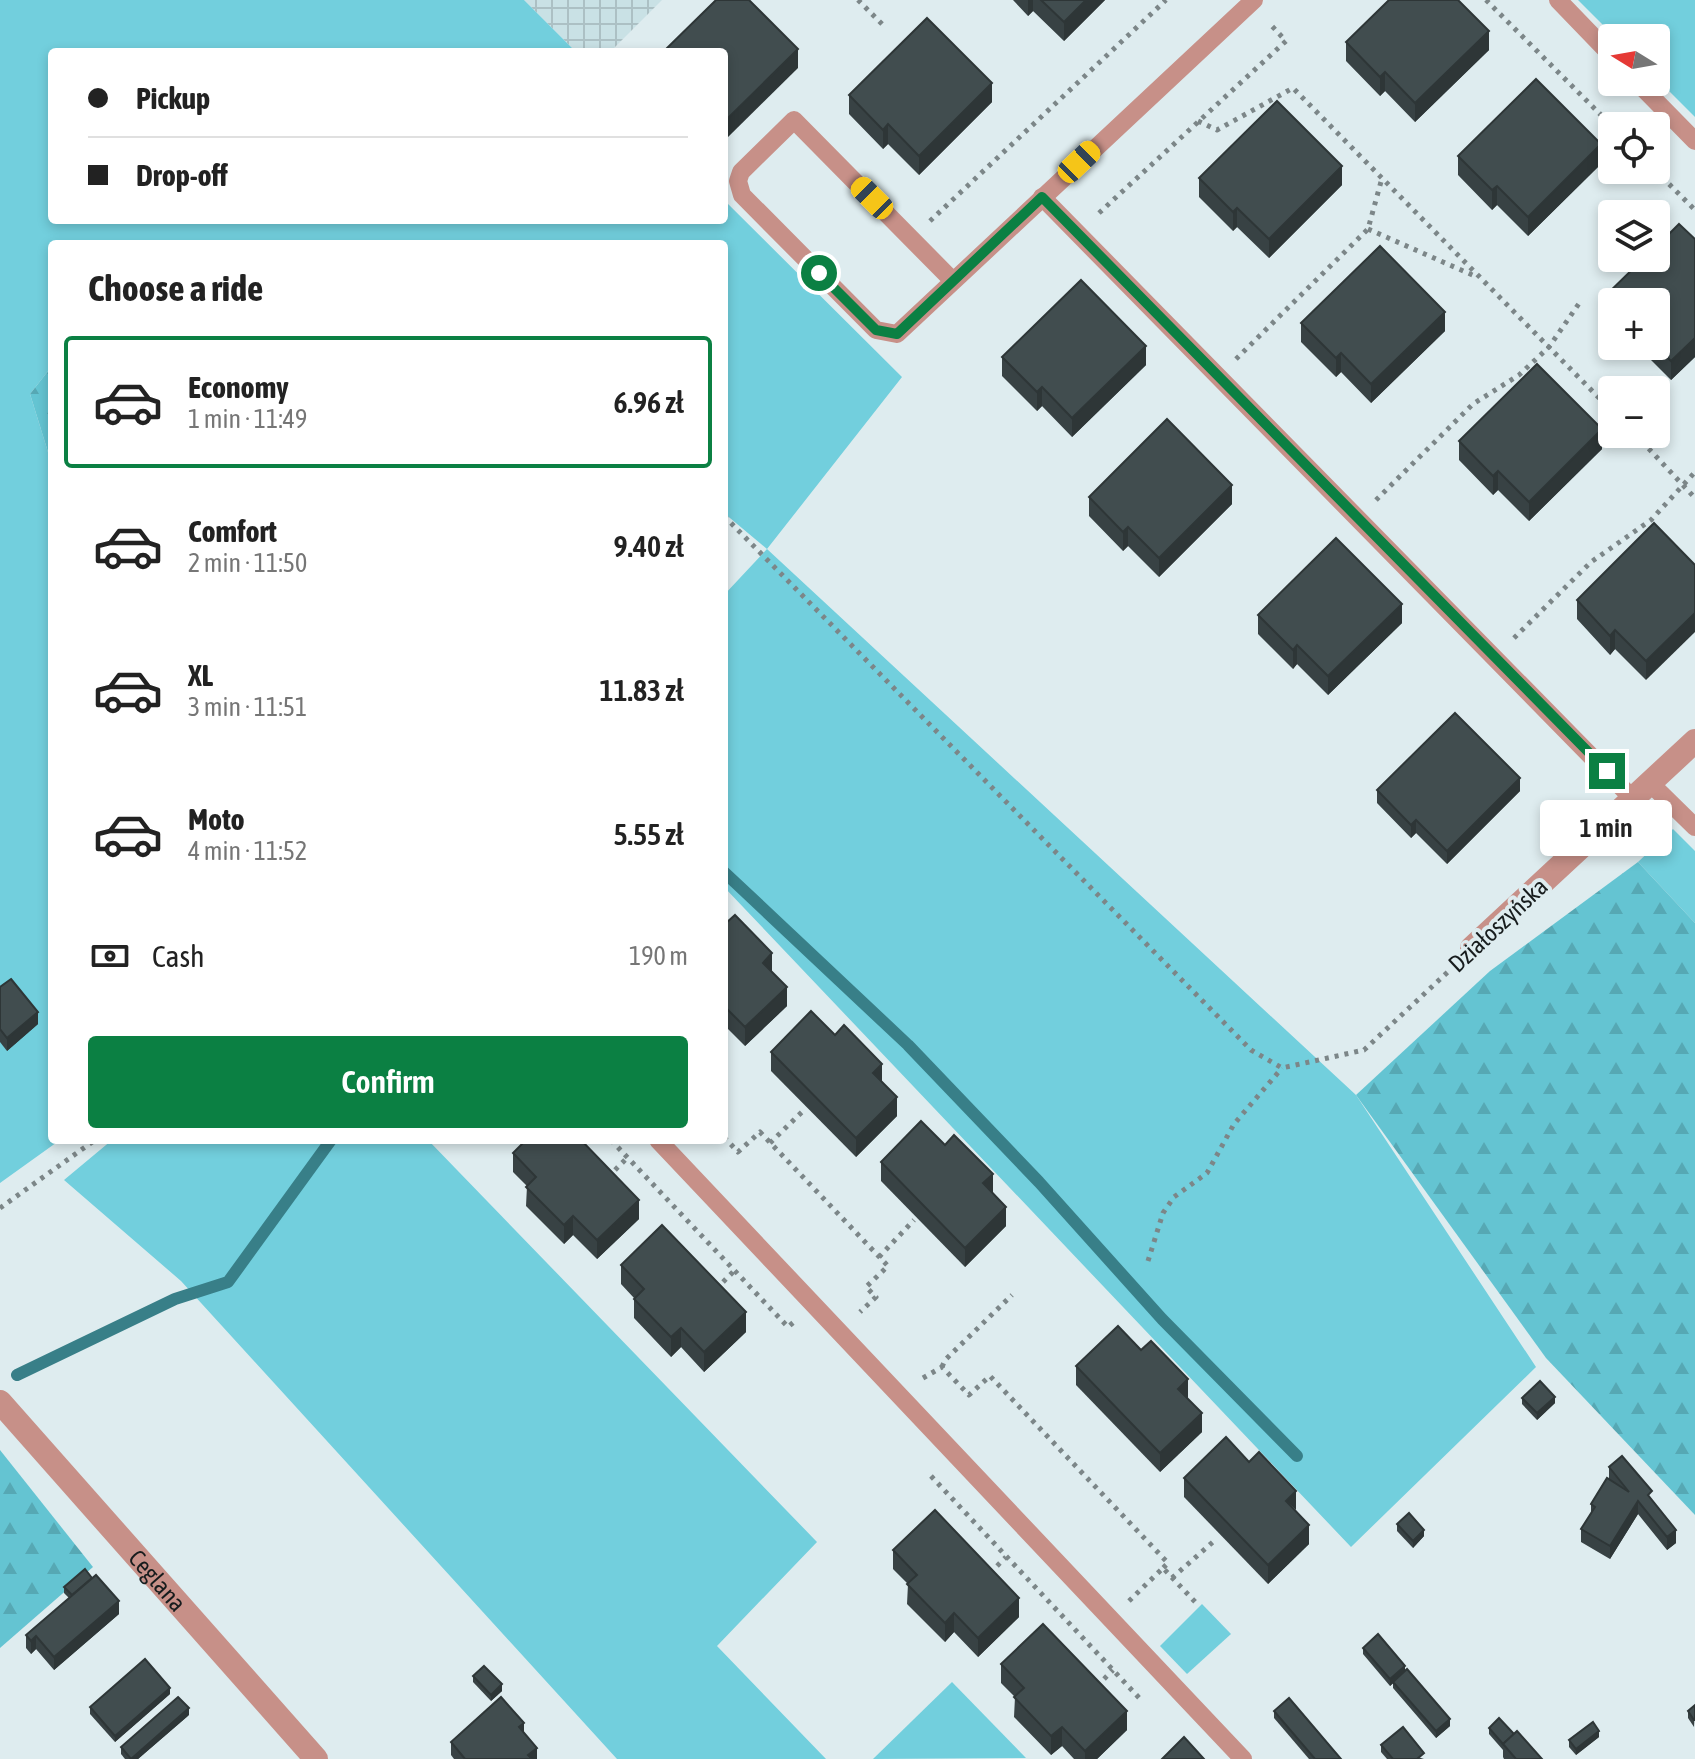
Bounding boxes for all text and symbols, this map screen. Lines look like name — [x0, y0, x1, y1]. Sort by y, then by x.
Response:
north arrow — [1598, 24, 1670, 96]
map controls — [1598, 24, 1670, 448]
text: Pickup — [136, 81, 210, 115]
button: locate — [1598, 112, 1670, 184]
car — [1053, 137, 1105, 187]
text: Drop-off — [136, 158, 228, 192]
car — [847, 173, 897, 223]
button: layers — [1598, 200, 1670, 272]
route start — [801, 255, 837, 291]
text: Choose a ride — [88, 267, 263, 309]
button: + — [1598, 288, 1670, 360]
icon: car — [92, 366, 164, 438]
text: Economy — [188, 370, 289, 404]
button: − — [1598, 376, 1670, 448]
text: 6.96 zł — [614, 385, 684, 419]
text: 1 min · 11:49 — [188, 404, 307, 434]
icon: car — [92, 510, 164, 582]
text: Comfort — [188, 514, 277, 548]
text: 9.40 zł — [614, 529, 684, 563]
text: 2 min · 11:50 — [188, 548, 307, 578]
icon: car — [92, 654, 164, 726]
text: XL — [188, 658, 213, 692]
text: 11.83 zł — [599, 673, 684, 707]
text: 3 min · 11:51 — [188, 692, 307, 722]
route end — [1589, 753, 1625, 789]
icon: car — [92, 798, 164, 870]
callout: 1 min — [1541, 799, 1673, 855]
text: Moto — [188, 802, 245, 836]
text: 1 min — [1579, 813, 1633, 843]
text: 5.55 zł — [614, 817, 684, 851]
text: 4 min · 11:52 — [188, 836, 307, 866]
street label: Działoszyńska — [1443, 873, 1553, 977]
icon: cash — [88, 934, 132, 978]
text: Cash — [152, 939, 205, 973]
text: 190 m — [629, 941, 688, 971]
button: Confirm — [88, 1036, 688, 1128]
street label: Ceglana — [124, 1544, 192, 1616]

